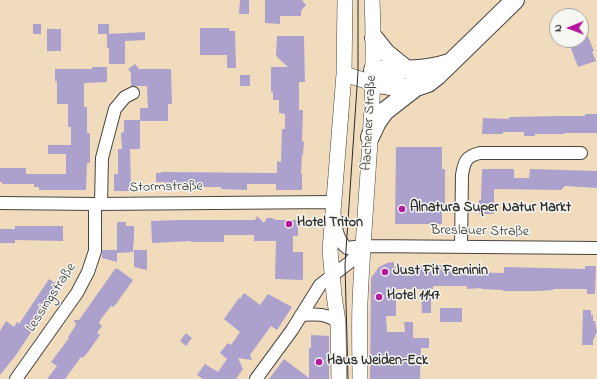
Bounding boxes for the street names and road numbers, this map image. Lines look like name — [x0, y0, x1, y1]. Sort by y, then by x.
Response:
street label: Aachener Straße — [359, 75, 381, 171]
street label: Stormstraße — [129, 179, 203, 197]
street label: Breslauer Straße — [431, 223, 529, 241]
street label: Lessingstraße — [24, 260, 80, 336]

